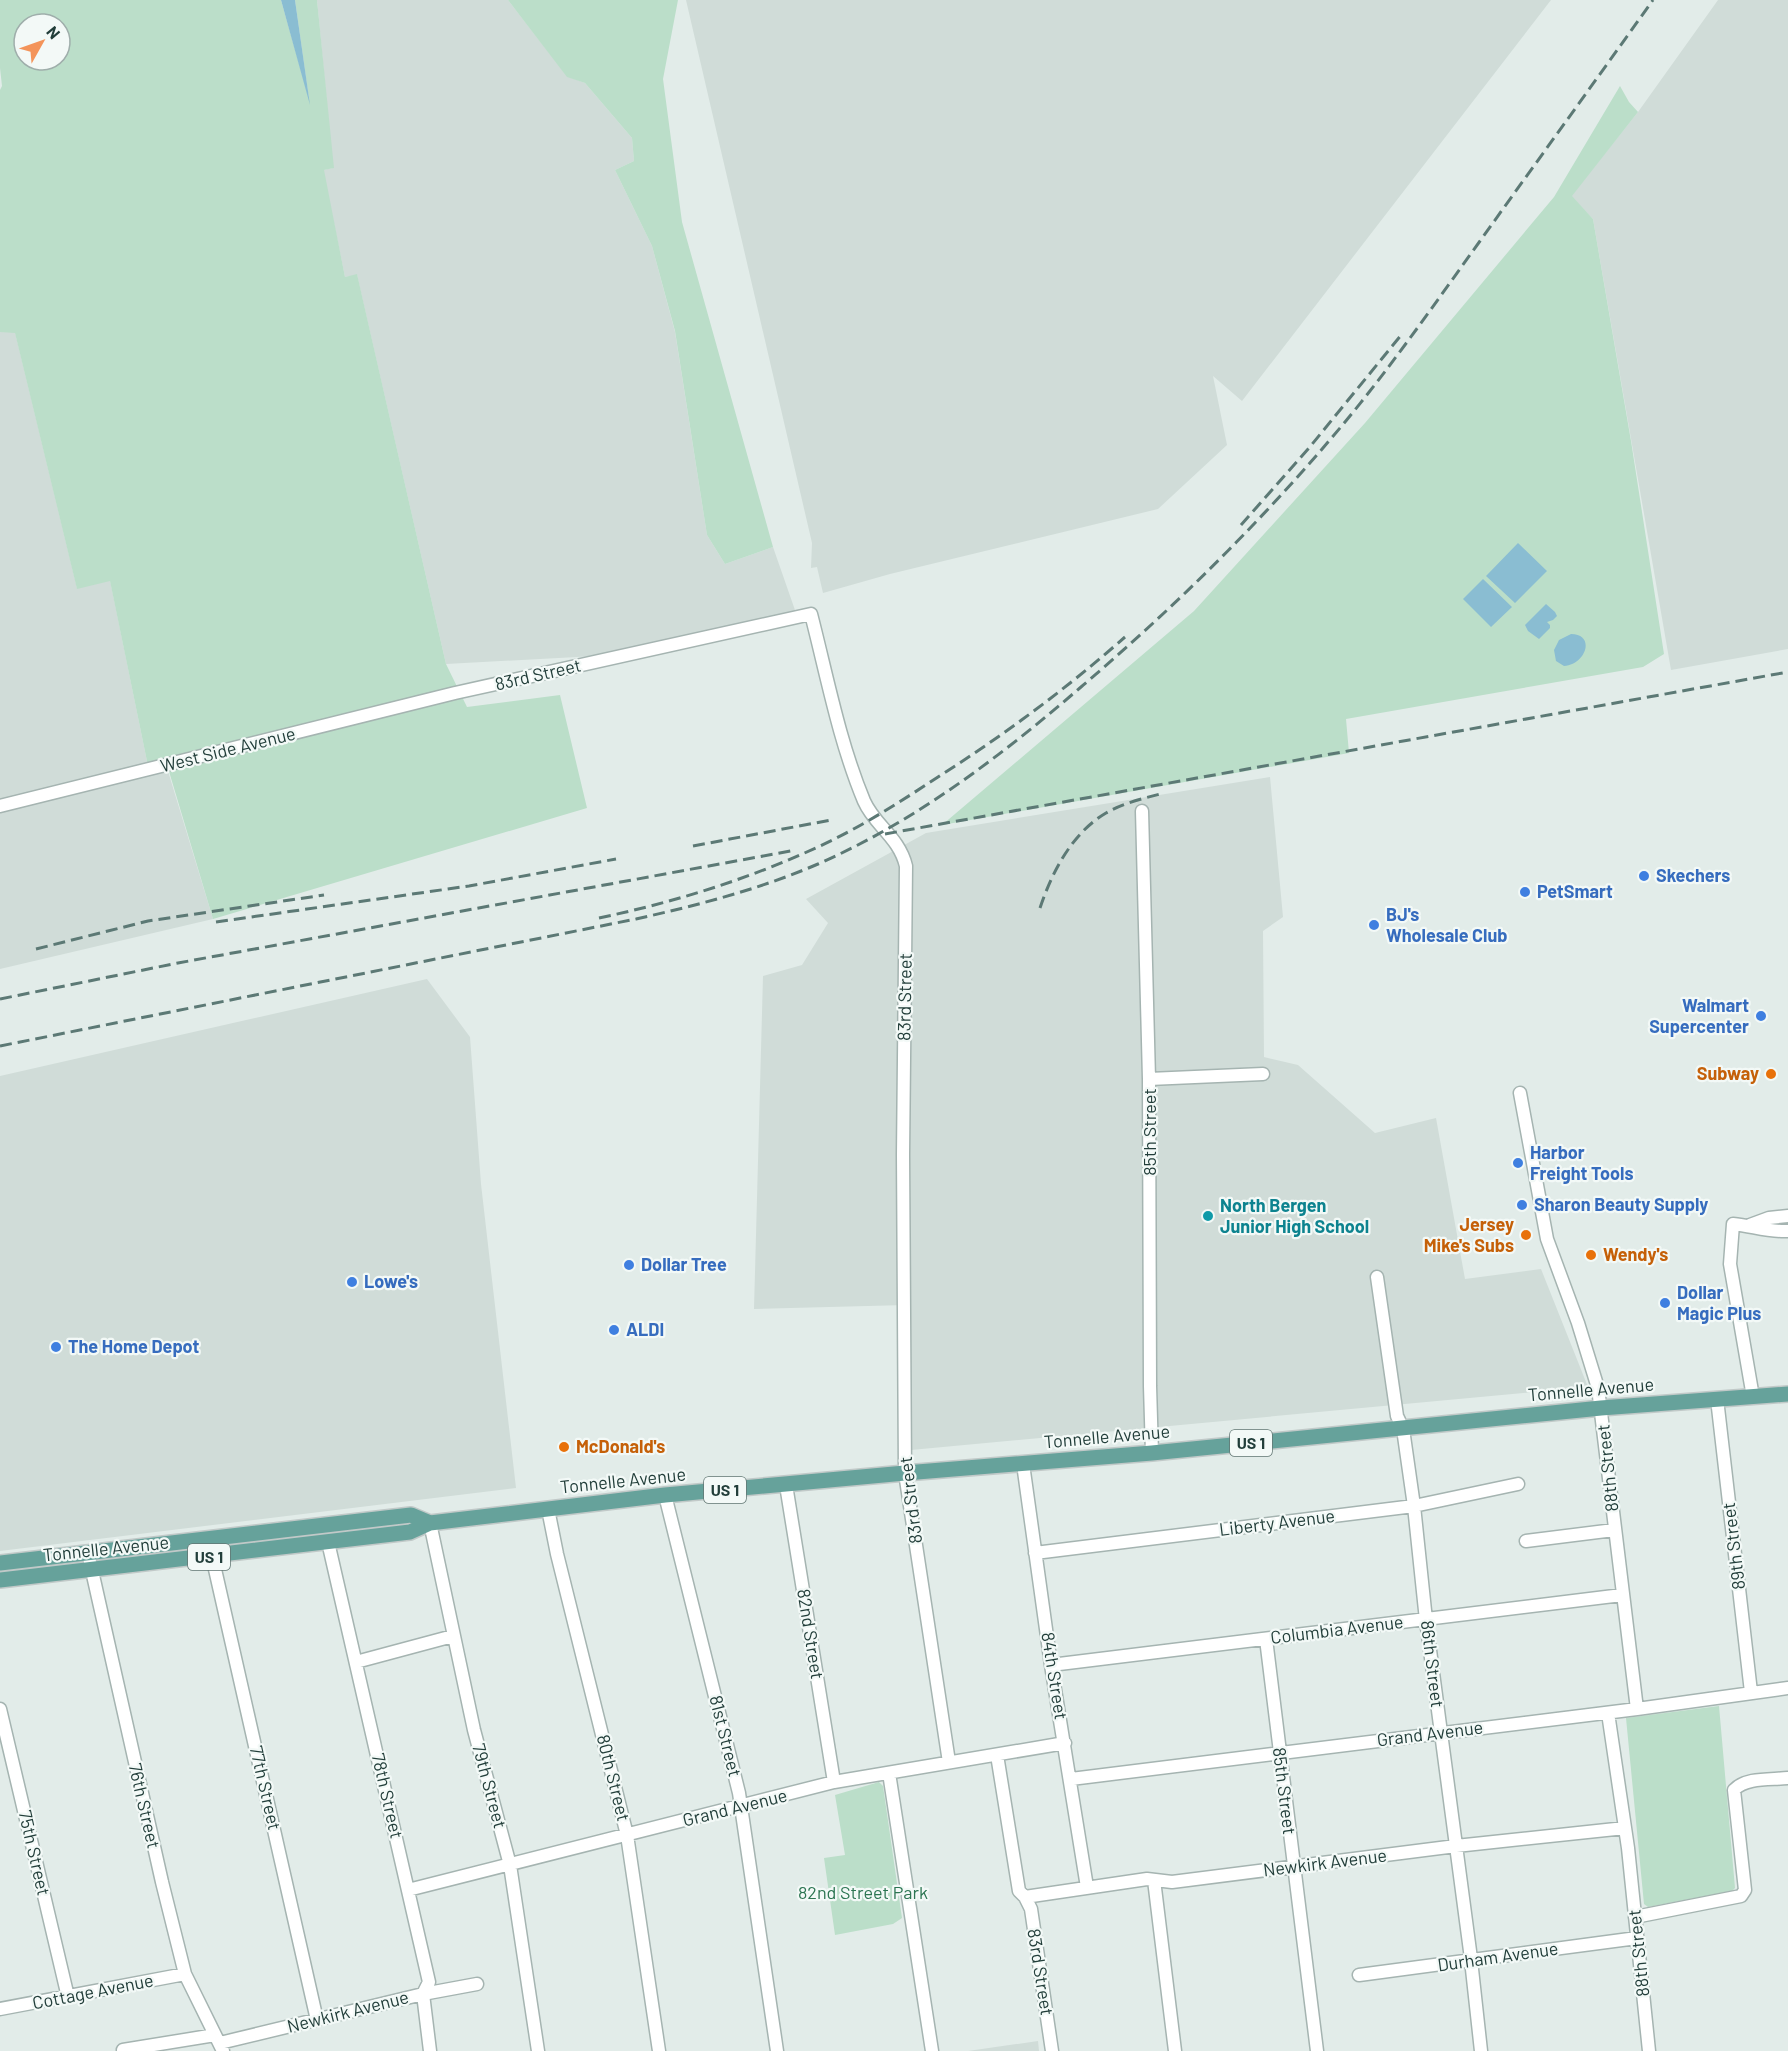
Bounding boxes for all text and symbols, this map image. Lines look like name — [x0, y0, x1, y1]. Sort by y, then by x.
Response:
north arrow — [12, 12, 72, 72]
text: N — [43, 22, 65, 42]
street label: 83rd Street — [493, 653, 583, 695]
street label: West Side Avenue — [158, 722, 298, 776]
place label: Skechers — [1656, 864, 1730, 886]
marker: Skechers — [1637, 869, 1651, 883]
place label: PetSmart — [1537, 880, 1613, 902]
marker: PetSmart — [1518, 885, 1532, 899]
place label: BJ's Wholesale Club — [1386, 903, 1507, 946]
marker: BJ's Wholesale Club — [1367, 918, 1381, 932]
street label: 83rd Street — [892, 953, 916, 1041]
place label: Walmart Supercenter — [1649, 994, 1749, 1037]
marker: Walmart Supercenter — [1754, 1009, 1768, 1023]
place label: Subway — [1697, 1062, 1759, 1084]
marker: Subway — [1764, 1067, 1778, 1081]
street label: 85th Street — [1138, 1088, 1160, 1176]
place label: Harbor Freight Tools — [1530, 1141, 1633, 1184]
marker: Harbor Freight Tools — [1511, 1156, 1525, 1170]
place label: Sharon Beauty Supply — [1534, 1193, 1708, 1215]
place label: North Bergen Junior High School — [1220, 1194, 1369, 1237]
marker: Sharon Beauty Supply — [1515, 1198, 1529, 1212]
marker: North Bergen Junior High School — [1201, 1209, 1215, 1223]
place label: Jersey Mike's Subs — [1424, 1213, 1514, 1256]
marker: Jersey Mike's Subs — [1519, 1228, 1533, 1242]
place label: Wendy's — [1603, 1243, 1668, 1265]
marker: Wendy's — [1584, 1248, 1598, 1262]
place label: Dollar Tree — [641, 1253, 727, 1275]
marker: Dollar Tree — [622, 1258, 636, 1272]
place label: Lowe's — [364, 1270, 418, 1292]
marker: Lowe's — [345, 1275, 359, 1289]
place label: Dollar Magic Plus — [1677, 1281, 1761, 1324]
marker: Dollar Magic Plus — [1658, 1296, 1672, 1310]
place label: ALDI — [626, 1318, 664, 1340]
marker: ALDI — [607, 1323, 621, 1337]
place label: The Home Depot — [68, 1335, 199, 1357]
marker: The Home Depot — [49, 1340, 63, 1354]
street label: Tonnelle Avenue — [1527, 1373, 1655, 1405]
street label: Tonnelle Avenue — [1043, 1420, 1171, 1452]
street label: 88th Street — [1591, 1423, 1623, 1513]
road number: US 1 — [1230, 1430, 1272, 1456]
place label: McDonald's — [576, 1435, 665, 1457]
marker: McDonald's — [557, 1440, 571, 1454]
street label: 83rd Street — [894, 1455, 926, 1545]
street label: Tonnelle Avenue — [559, 1462, 687, 1498]
road number: US 1 — [704, 1477, 746, 1503]
street label: 89th Street — [1717, 1501, 1749, 1591]
street label: Liberty Avenue — [1218, 1504, 1336, 1540]
street label: Tonnelle Avenue — [42, 1530, 170, 1566]
road number: US 1 — [188, 1544, 230, 1570]
street label: 82nd Street — [793, 1587, 829, 1681]
street label: Columbia Avenue — [1269, 1610, 1405, 1648]
street label: 86th Street — [1417, 1619, 1449, 1709]
street label: 84th Street — [1037, 1631, 1073, 1721]
street label: 81st Street — [705, 1693, 747, 1779]
street label: Grand Avenue — [1375, 1716, 1484, 1750]
street label: 80th Street — [593, 1732, 635, 1823]
street label: 79th Street — [468, 1741, 512, 1831]
street label: 77th Street — [246, 1743, 286, 1832]
street label: 85th Street — [1269, 1746, 1301, 1836]
street label: 78th Street — [367, 1751, 408, 1841]
street label: 76th Street — [124, 1761, 165, 1851]
street label: Grand Avenue — [680, 1783, 789, 1831]
street label: 75th Street — [14, 1808, 55, 1898]
street label: Newkirk Avenue — [1262, 1844, 1388, 1881]
park label: 82nd Street Park — [798, 1881, 928, 1903]
street label: 88th Street — [1622, 1908, 1654, 1998]
street label: 83rd Street — [1023, 1927, 1059, 2017]
street label: Durham Avenue — [1436, 1937, 1560, 1975]
street label: Cottage Avenue — [30, 1968, 155, 2014]
street label: Newkirk Avenue — [285, 1985, 411, 2037]

